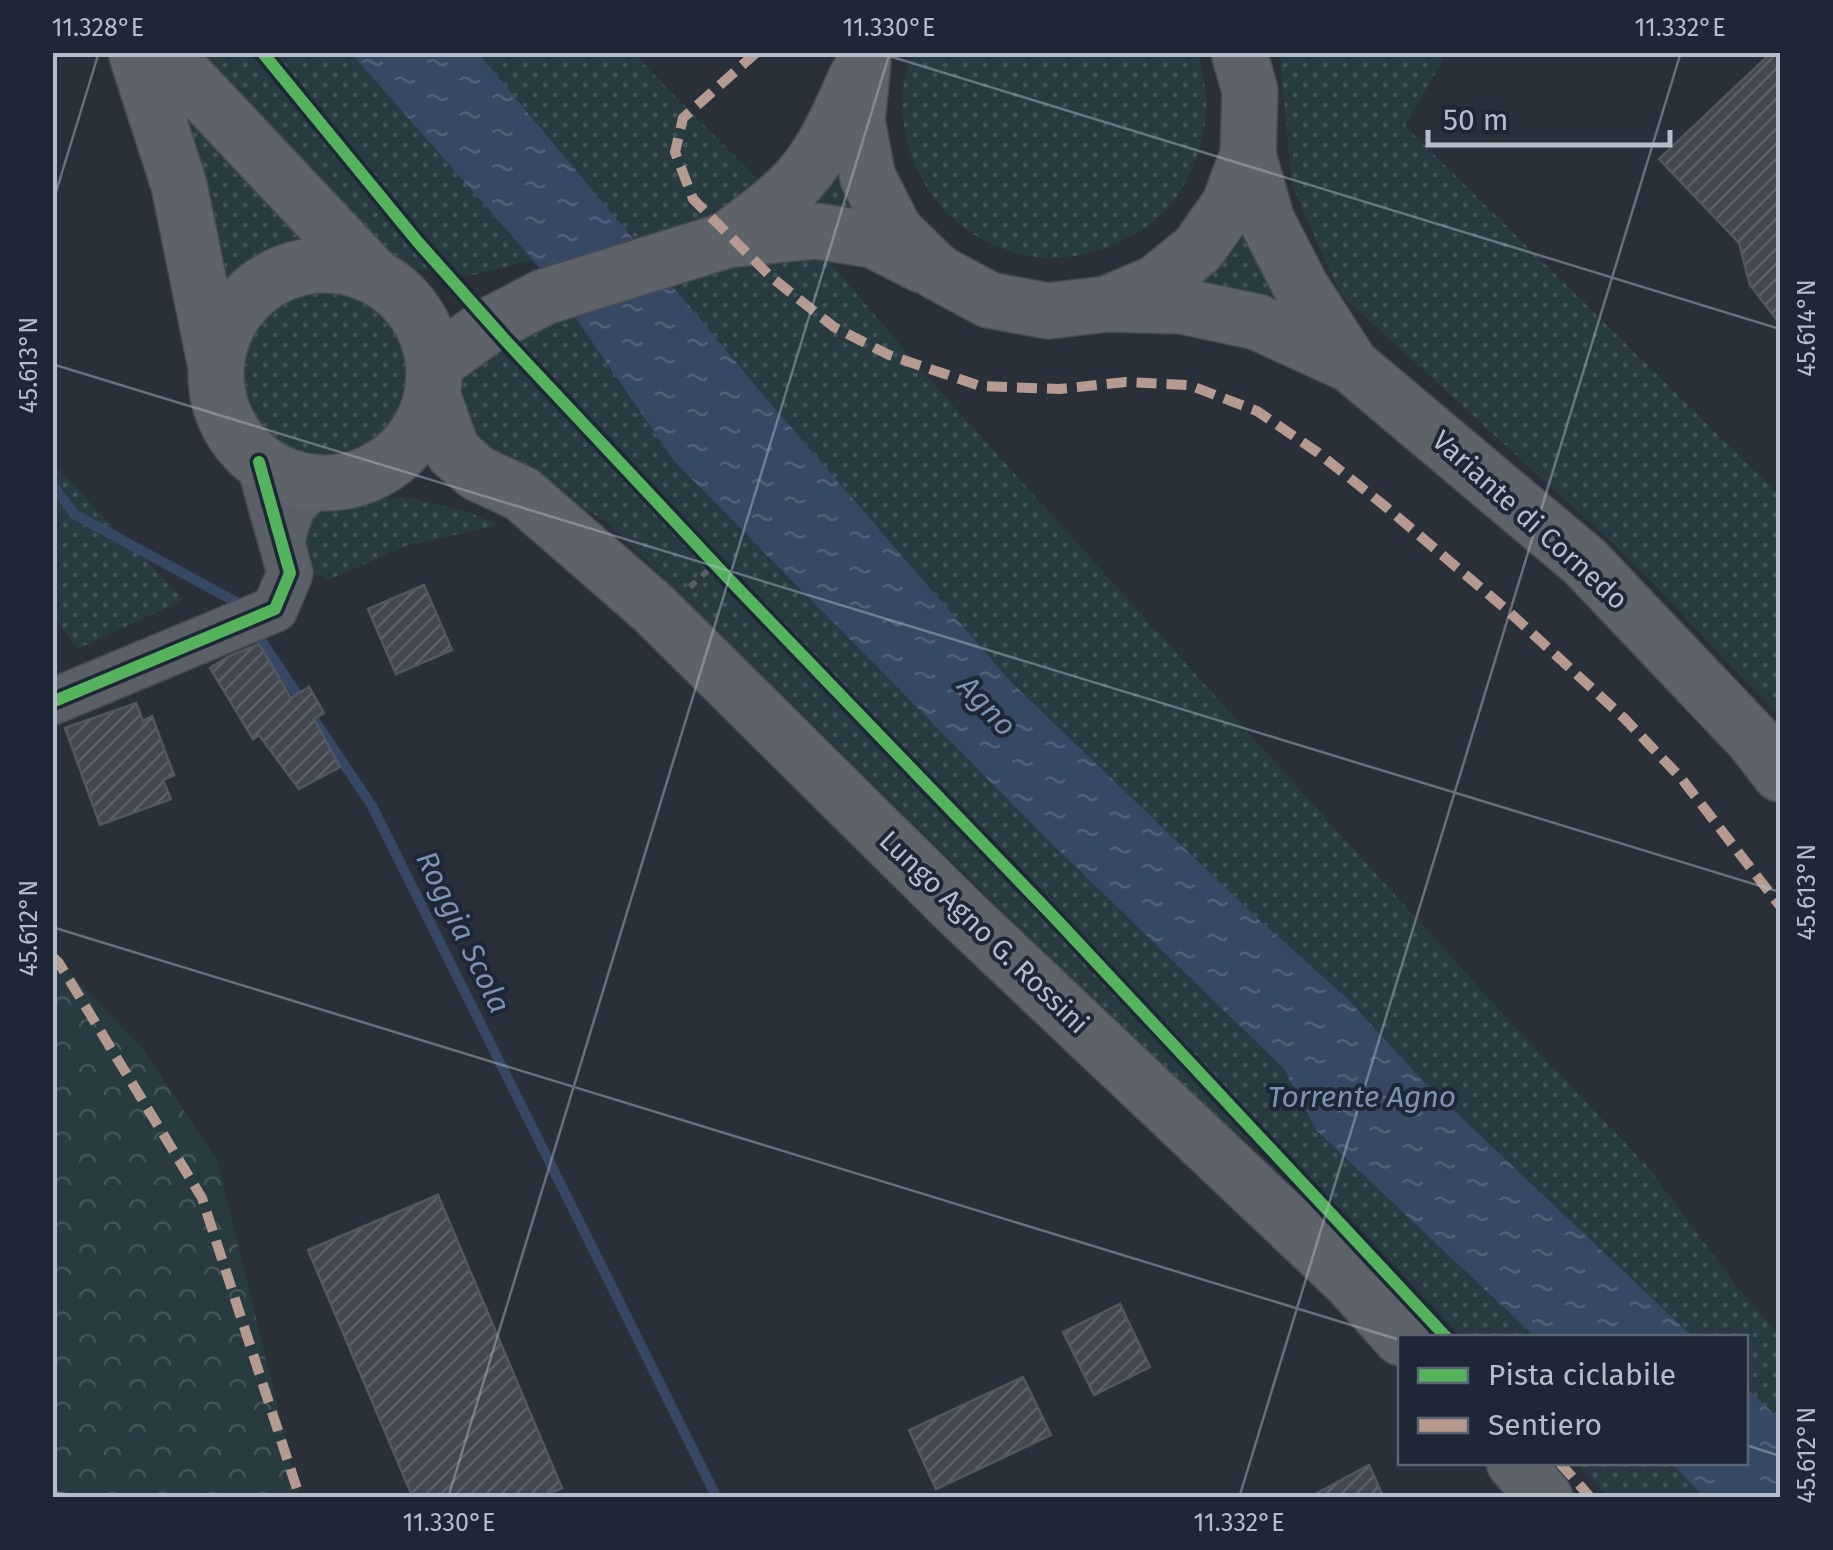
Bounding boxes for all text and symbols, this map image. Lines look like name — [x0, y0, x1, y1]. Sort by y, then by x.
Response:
text: 11.328°E — [52, 13, 144, 43]
text: 11.330°E — [843, 13, 935, 43]
text: 11.332°E — [1634, 13, 1726, 43]
scale bar — [1428, 85, 1670, 147]
text: 50 m — [1443, 102, 1508, 138]
text: 45.614°N — [1792, 279, 1822, 377]
text: 45.613°N — [14, 317, 44, 413]
street label: Variante di Cornedo — [1426, 424, 1634, 616]
water label: Agno — [950, 668, 1024, 744]
street label: Lungo Agno G. Rossini — [873, 824, 1095, 1040]
text: 45.613°N — [1792, 844, 1822, 940]
water label: Roggia Scola — [408, 845, 518, 1019]
text: 45.612°N — [14, 880, 44, 976]
water label: Torrente Agno — [1268, 1079, 1456, 1115]
legend — [1398, 1335, 1748, 1465]
text: Pista ciclabile — [1488, 1357, 1676, 1393]
text: Sentiero — [1488, 1407, 1602, 1443]
text: 45.612°N — [1792, 1407, 1822, 1503]
text: 11.330°E — [403, 1508, 495, 1538]
text: 11.332°E — [1193, 1508, 1285, 1538]

